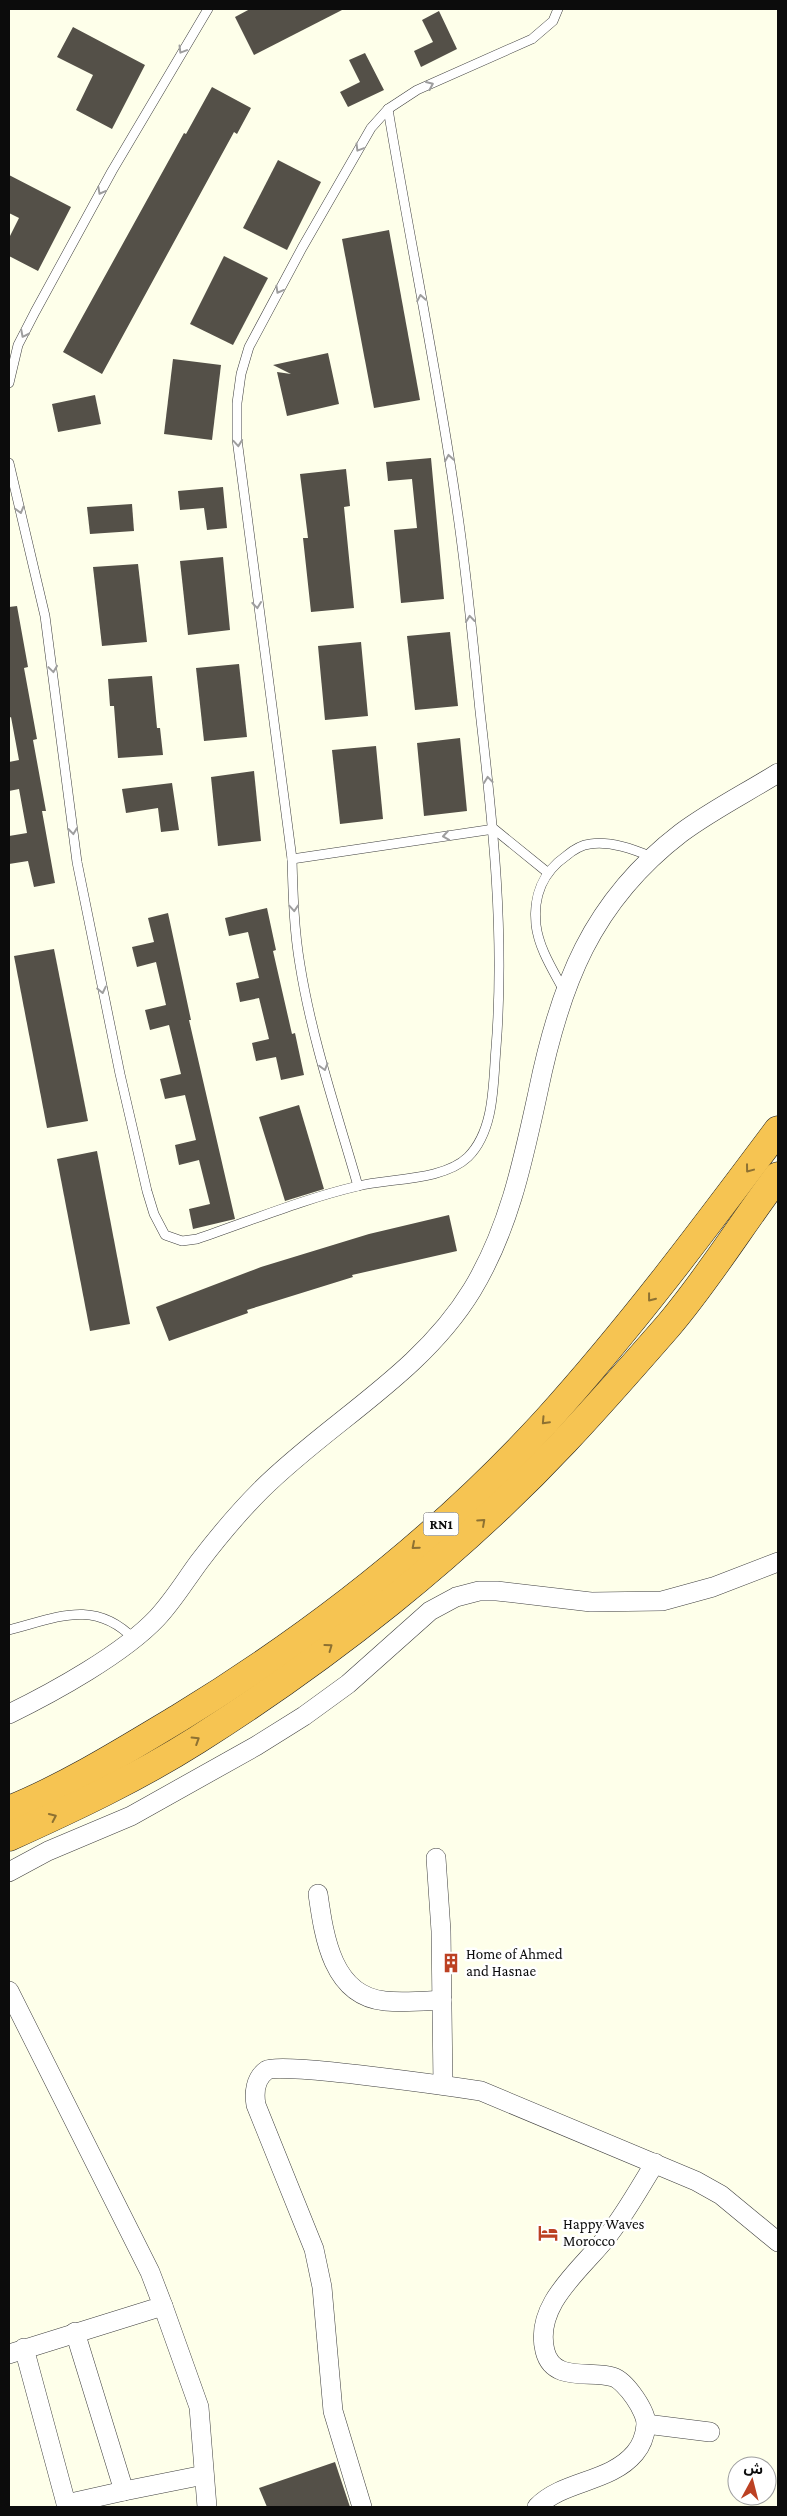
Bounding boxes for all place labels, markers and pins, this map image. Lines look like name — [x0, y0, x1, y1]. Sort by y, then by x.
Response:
place label: Home of Ahmed and Hasnae — [466, 1946, 563, 1979]
building icon: Home of Ahmed and Hasnae — [440, 1952, 462, 1974]
place label: Happy Waves Morocco — [563, 2216, 645, 2249]
hotel icon: Happy Waves Morocco — [537, 2222, 559, 2244]

